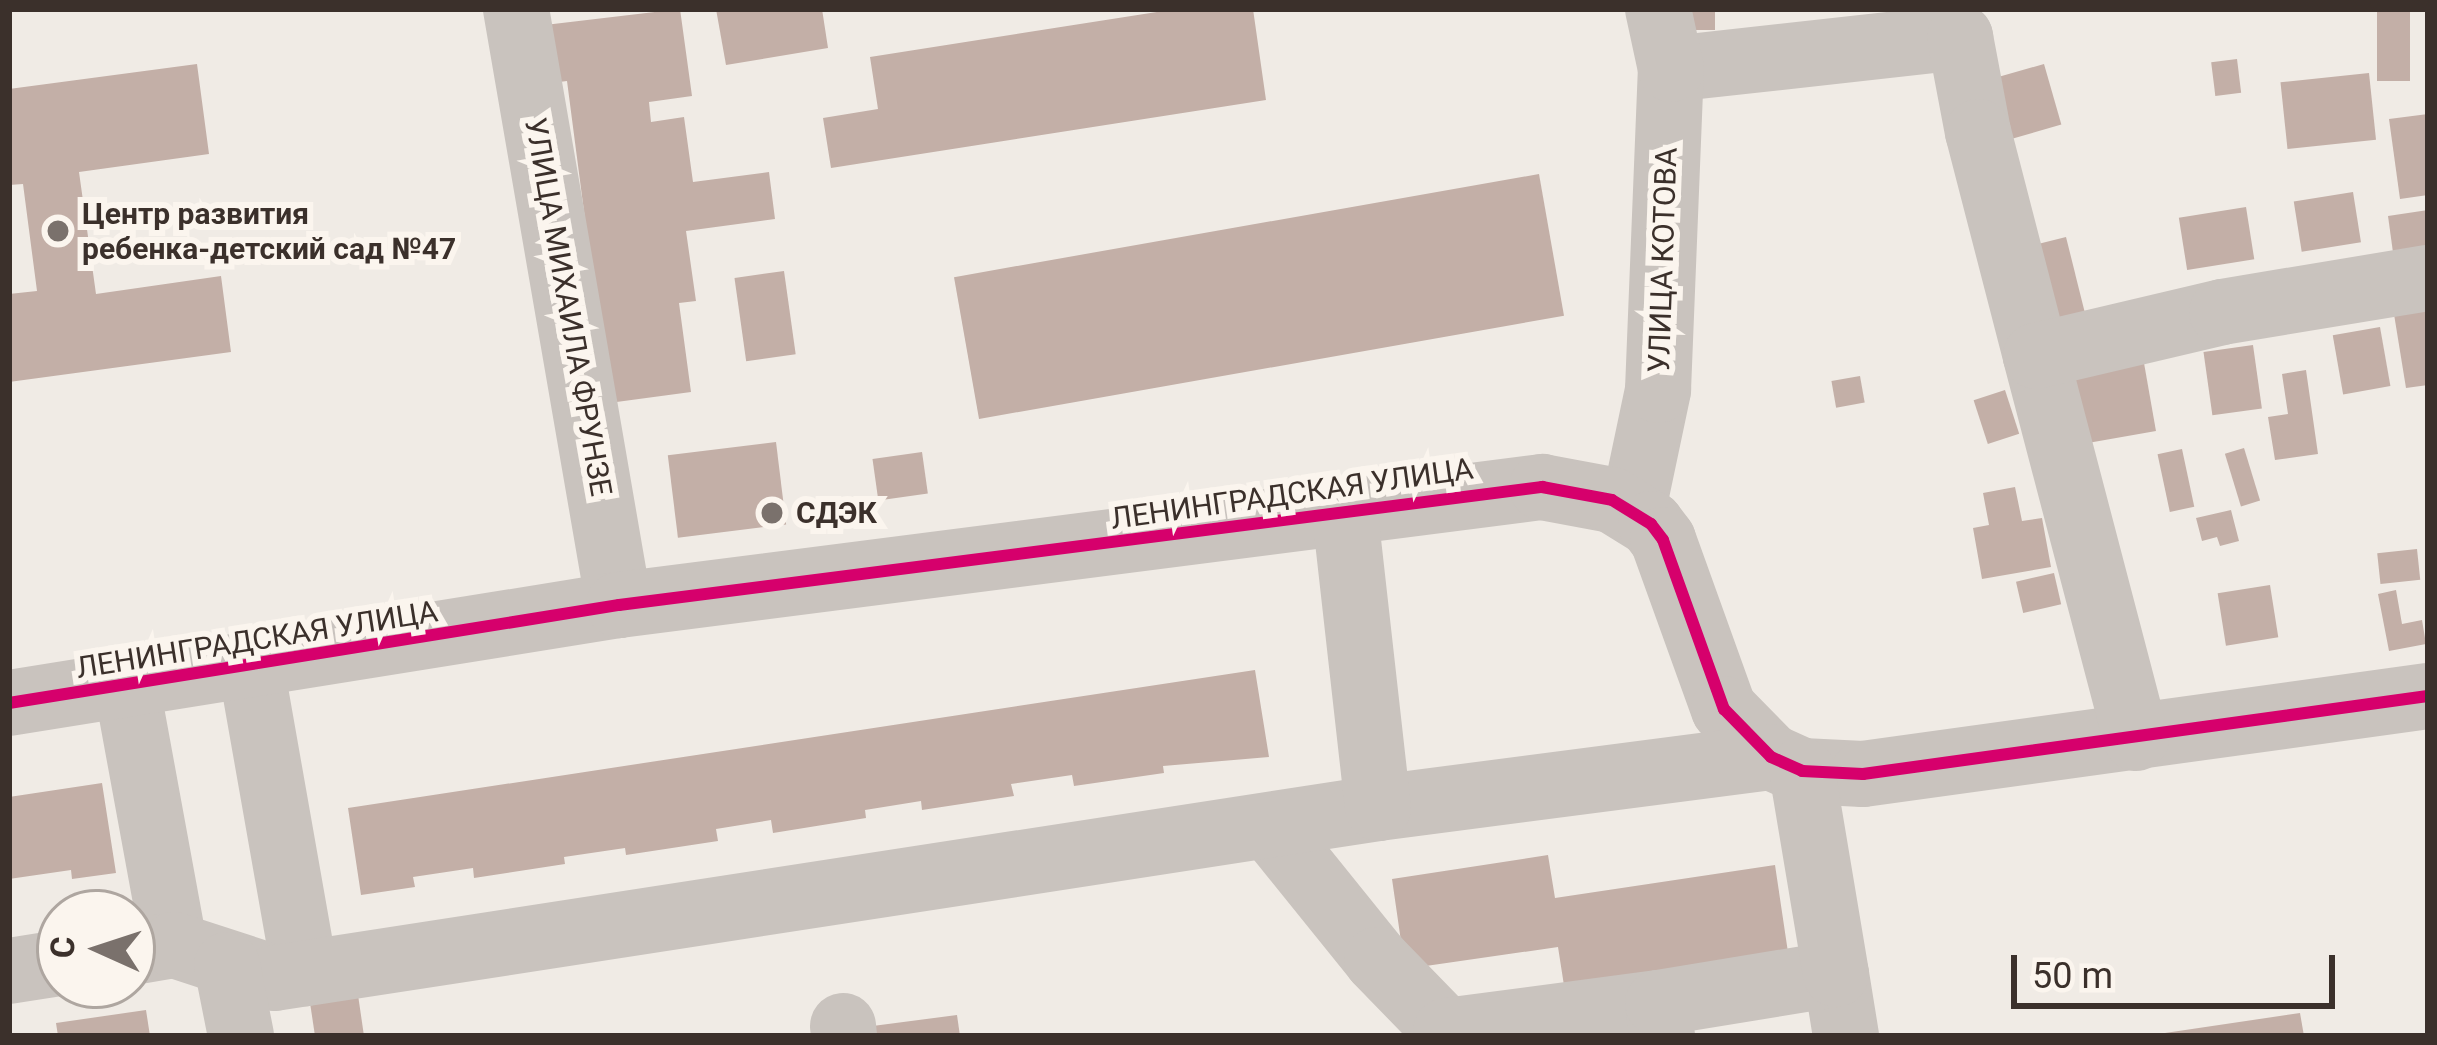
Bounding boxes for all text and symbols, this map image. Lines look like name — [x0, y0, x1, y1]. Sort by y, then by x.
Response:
street label: УЛИЦА МИХАИЛА ФРУНЗЕ — [517, 115, 619, 499]
street label: УЛИЦА КОТОВА — [1641, 147, 1685, 373]
place label: Центр развития ребенка-детский сад №47 — [82, 196, 456, 266]
marker: Центр развития ребенка-детский сад №47 — [45, 218, 71, 244]
street label: ЛЕНИНГРАДСКАЯ УЛИЦА — [1108, 451, 1476, 537]
place label: СДЭК — [796, 495, 877, 531]
marker: СДЭК — [759, 500, 785, 526]
street label: ЛЕНИНГРАДСКАЯ УЛИЦА — [74, 594, 440, 686]
north arrow — [36, 889, 156, 1009]
scale bar — [2017, 931, 2341, 1005]
text: С — [43, 935, 83, 959]
text: 50 m — [2032, 955, 2113, 997]

